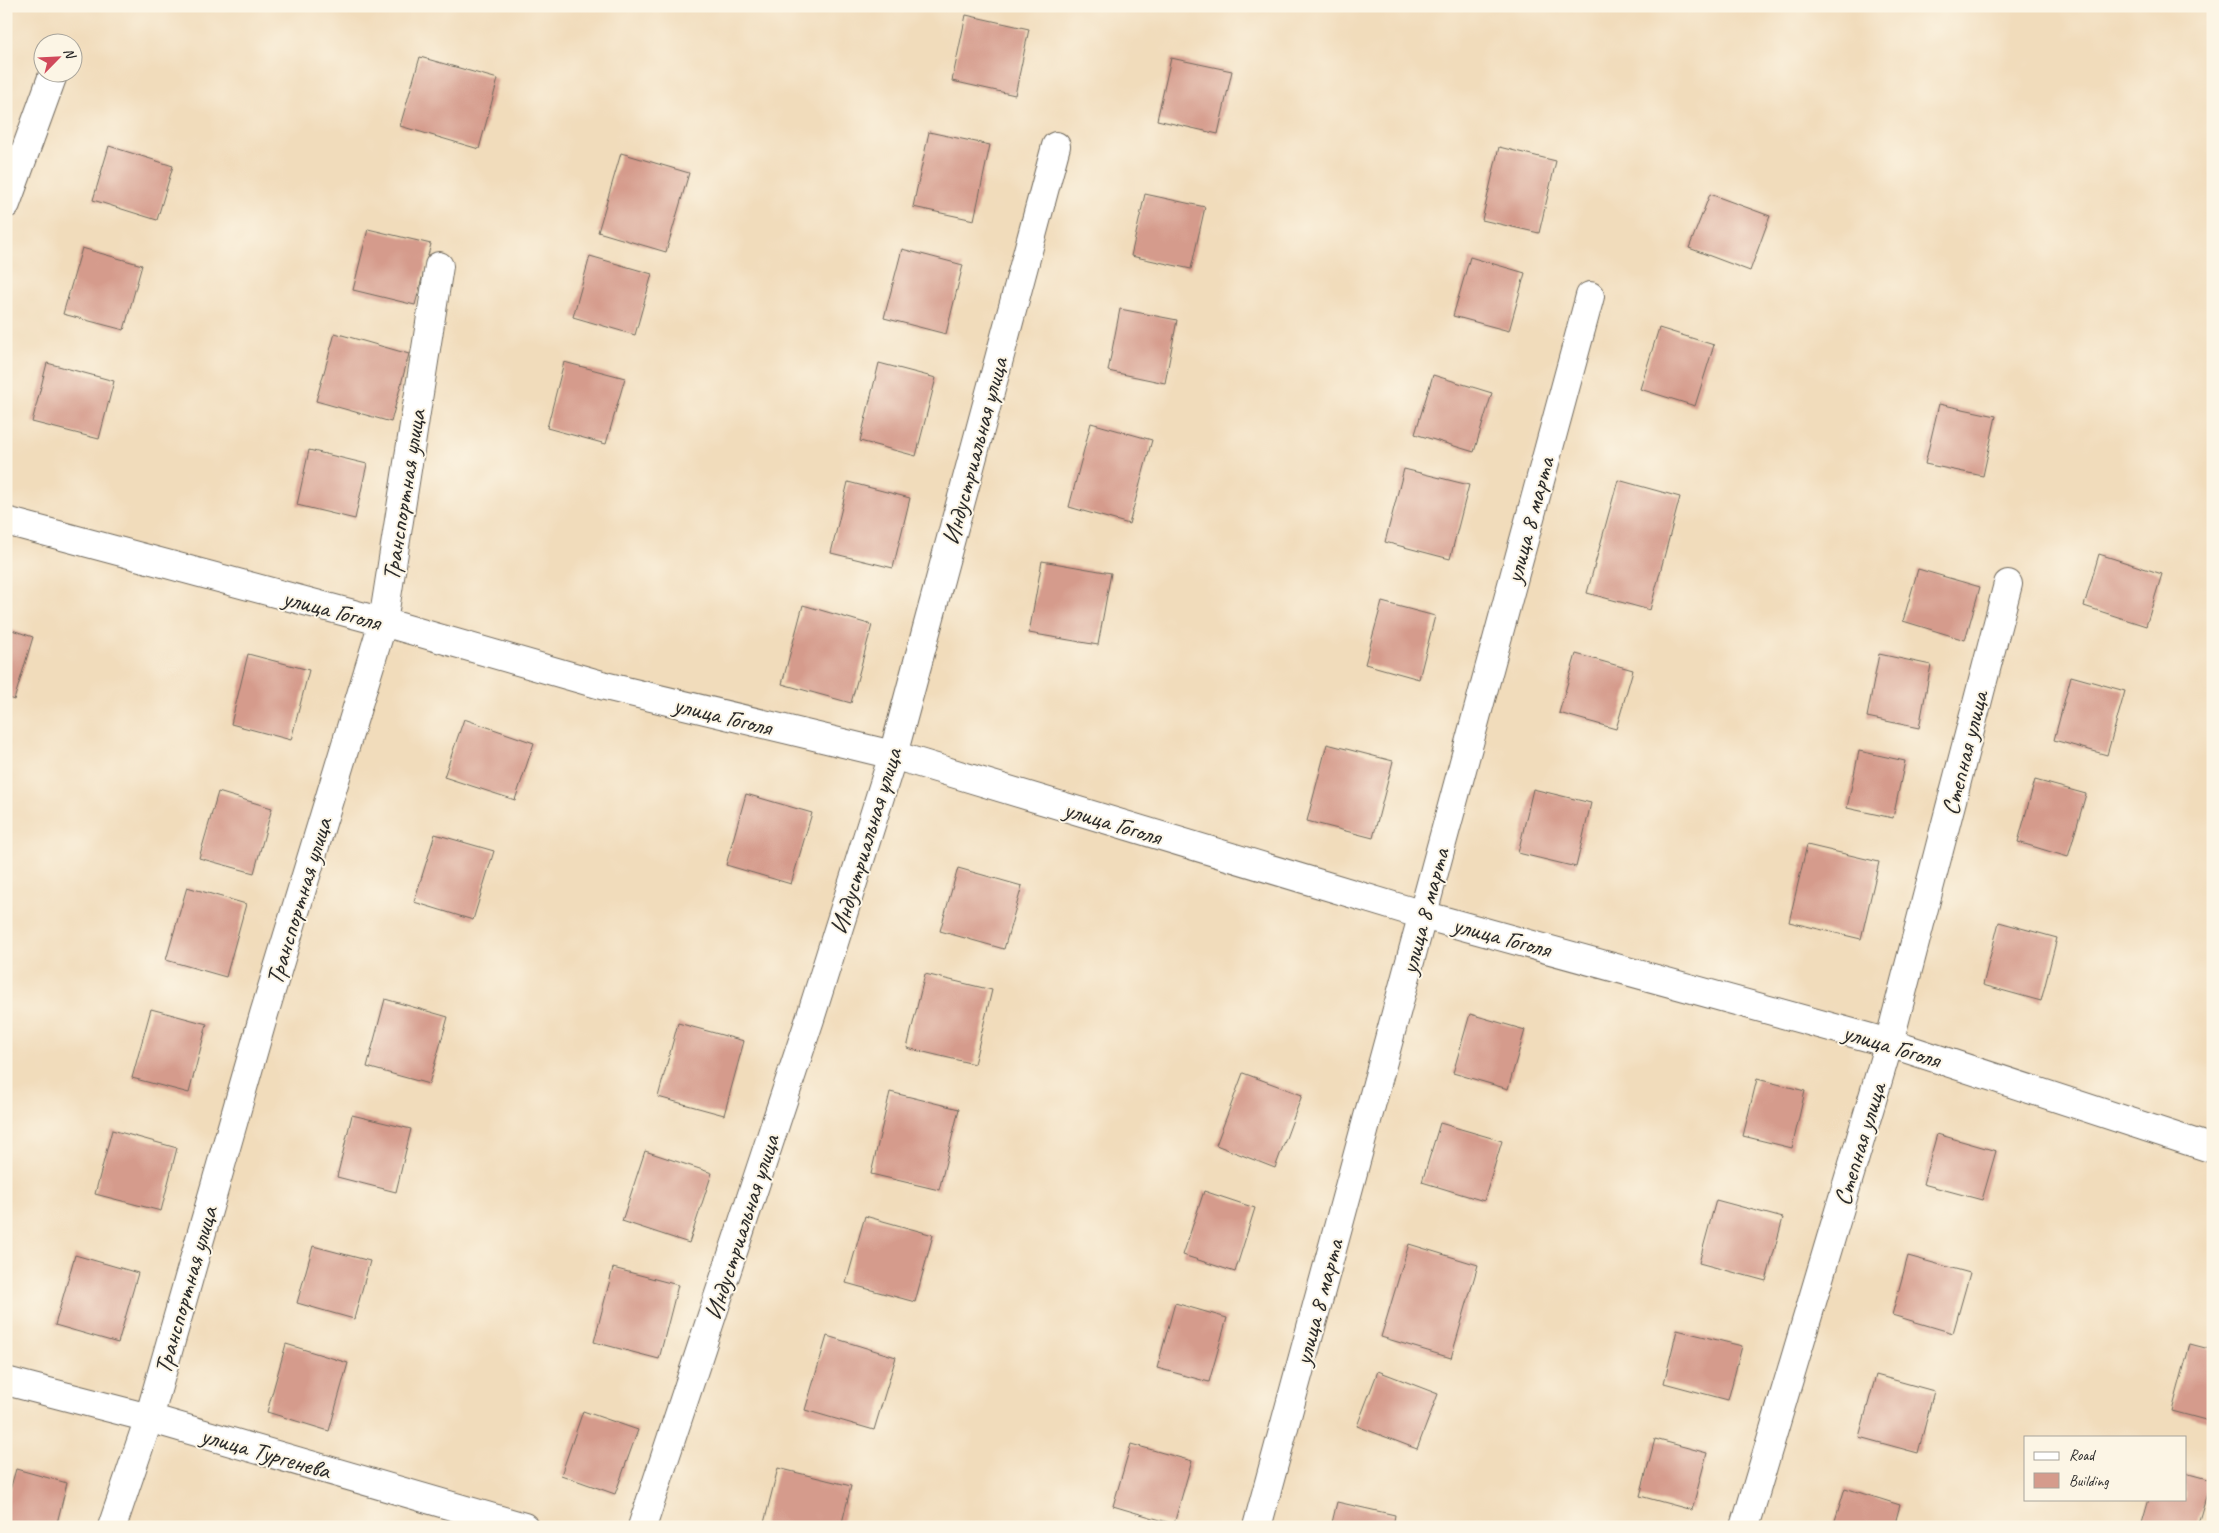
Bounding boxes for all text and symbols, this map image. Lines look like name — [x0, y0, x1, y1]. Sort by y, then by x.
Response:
north arrow — [32, 32, 82, 82]
text: N — [60, 45, 80, 62]
street label: Индустриальная улица — [935, 352, 1016, 548]
street label: Транспортная улица — [375, 405, 434, 583]
street label: улица 8 марта — [1497, 452, 1563, 589]
street label: улица Гоголя — [277, 581, 386, 639]
street label: Степная улица — [1934, 685, 1996, 818]
street label: улица Гоголя — [668, 688, 777, 744]
street label: Индустриальная улица — [822, 743, 910, 938]
street label: улица Гоголя — [1058, 792, 1167, 854]
street label: Транспортная улица — [258, 812, 340, 989]
street label: улица 8 марта — [1392, 843, 1458, 980]
street label: улица Гоголя — [1447, 908, 1556, 966]
street label: улица Гоголя — [1837, 1015, 1946, 1077]
street label: Степная улица — [1826, 1077, 1895, 1209]
street label: Индустриальная улица — [697, 1129, 788, 1324]
street label: Транспортная улица — [147, 1201, 226, 1378]
street label: улица 8 марта — [1286, 1234, 1352, 1371]
street label: улица Тургенева — [195, 1419, 336, 1487]
legend — [2024, 1436, 2186, 1500]
text: Road — [2069, 1446, 2096, 1465]
text: Building — [2069, 1472, 2109, 1491]

